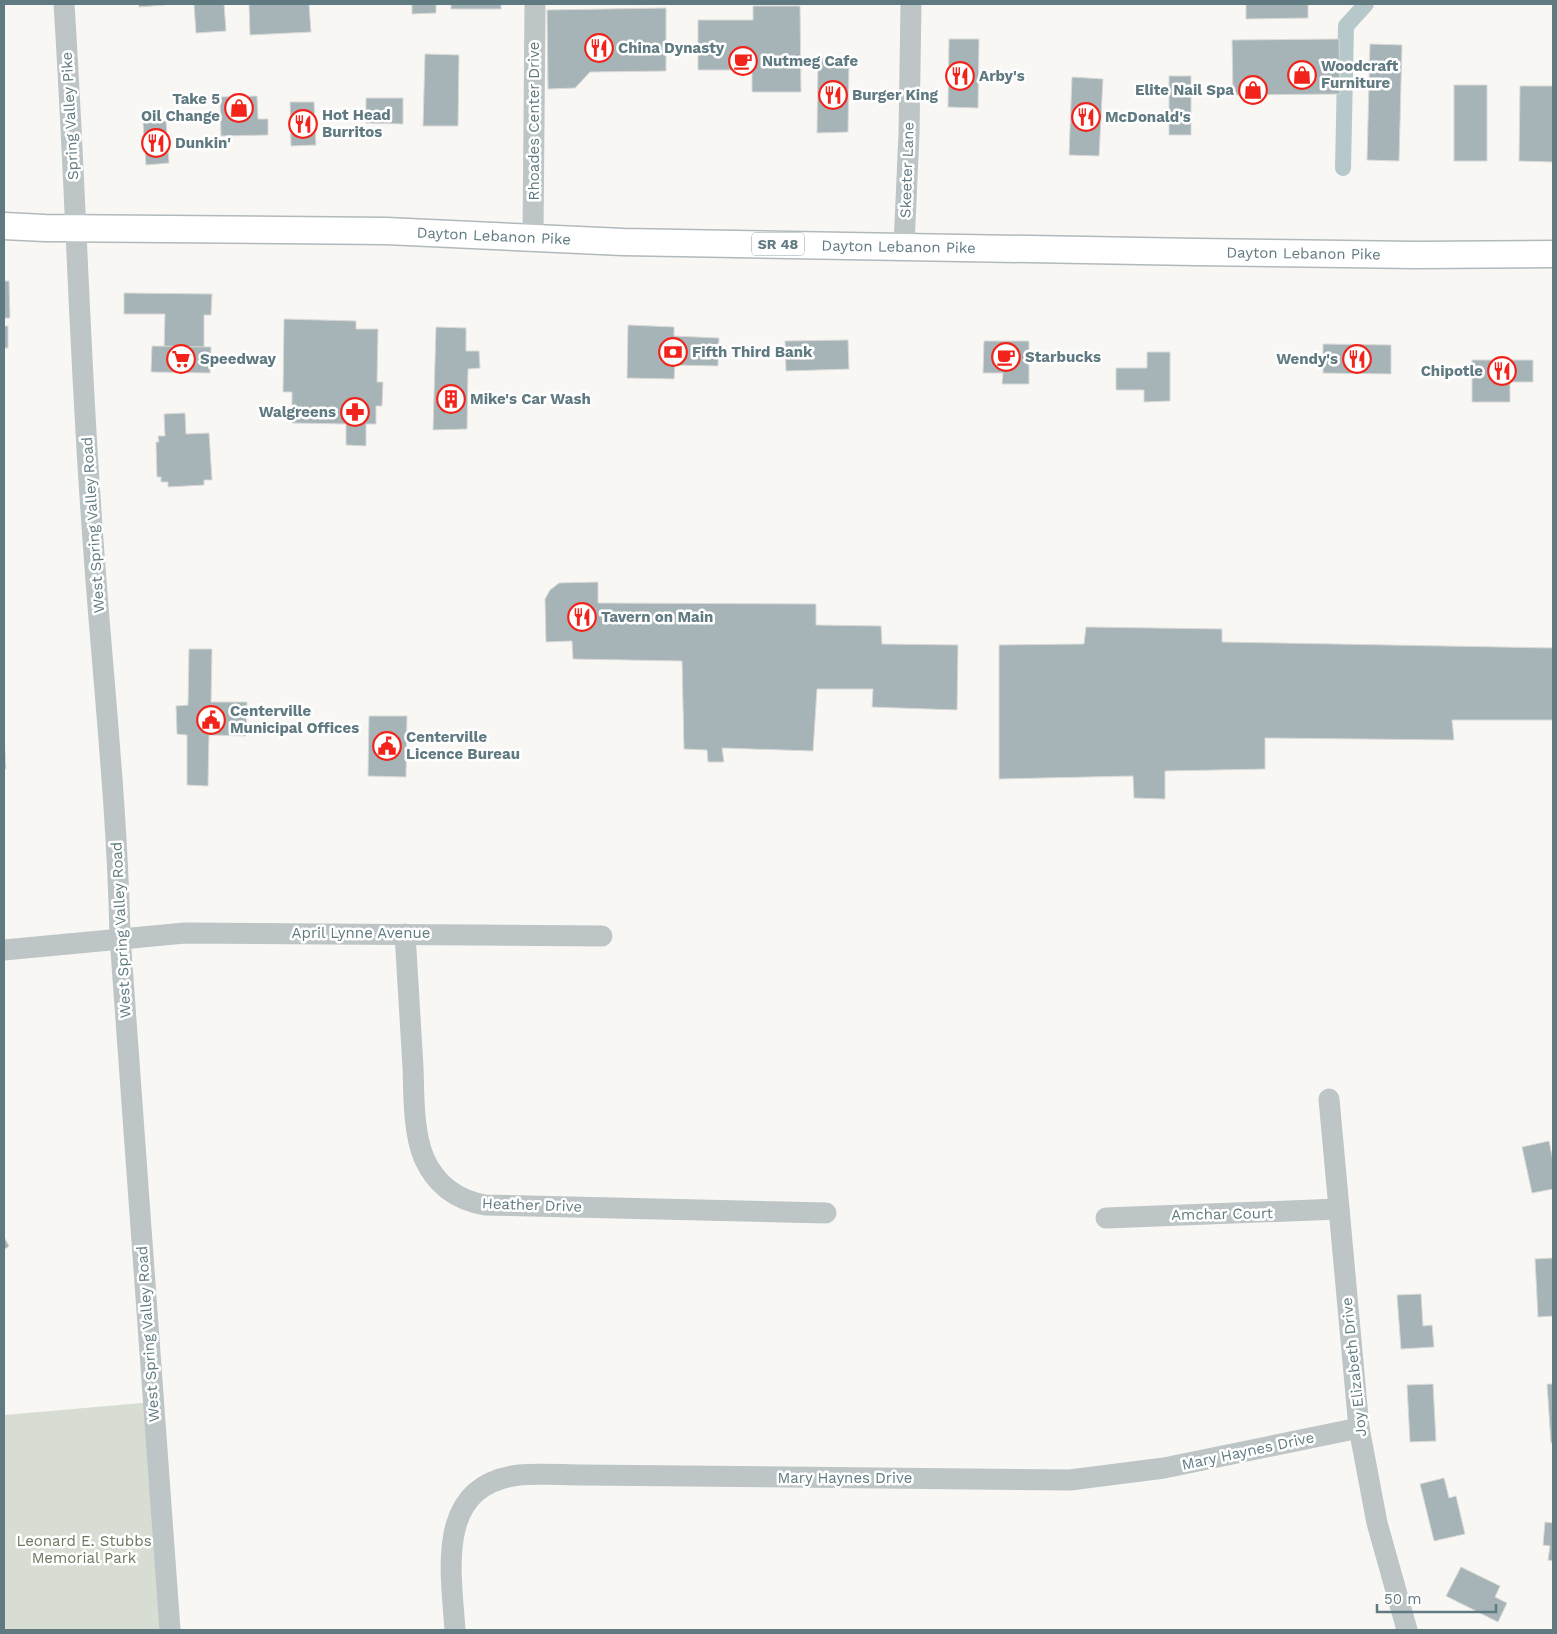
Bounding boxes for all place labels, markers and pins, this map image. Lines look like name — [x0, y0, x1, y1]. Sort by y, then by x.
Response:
restaurant icon: China Dynasty — [584, 33, 614, 63]
place label: China Dynasty — [618, 39, 725, 57]
cafe icon: Nutmeg Cafe — [728, 46, 758, 76]
place label: Nutmeg Cafe — [762, 52, 858, 70]
place label: Woodcraft Furniture — [1321, 57, 1399, 92]
shop icon: Woodcraft Furniture — [1287, 60, 1317, 90]
restaurant icon: Arby's — [945, 61, 975, 91]
place label: Arby's — [979, 67, 1025, 85]
shop icon: Elite Nail Spa — [1238, 75, 1268, 105]
restaurant icon: Burger King — [818, 80, 848, 110]
place label: Elite Nail Spa — [1135, 81, 1234, 99]
place label: Burger King — [852, 86, 939, 104]
place label: Take 5 Oil Change — [141, 90, 220, 125]
shop icon: Take 5 Oil Change — [224, 93, 254, 123]
restaurant icon: McDonald's — [1071, 102, 1101, 132]
place label: Hot Head Burritos — [322, 106, 391, 141]
place label: McDonald's — [1105, 108, 1191, 126]
restaurant icon: Hot Head Burritos — [288, 109, 318, 139]
restaurant icon: Dunkin' — [141, 128, 171, 158]
place label: Dunkin' — [175, 134, 231, 152]
bank icon: Fifth Third Bank — [658, 337, 688, 367]
cafe icon: Starbucks — [991, 342, 1021, 372]
place label: Fifth Third Bank — [692, 343, 813, 361]
supermarket icon: Speedway — [166, 344, 196, 374]
restaurant icon: Wendy's — [1342, 344, 1372, 374]
place label: Starbucks — [1025, 348, 1101, 366]
place label: Speedway — [200, 350, 276, 368]
place label: Wendy's — [1276, 350, 1338, 368]
restaurant icon: Chipotle — [1487, 356, 1517, 386]
place label: Chipotle — [1421, 362, 1483, 380]
building icon: Mike's Car Wash — [436, 384, 466, 414]
place label: Mike's Car Wash — [470, 390, 591, 408]
pharmacy icon: Walgreens — [340, 397, 370, 427]
place label: Walgreens — [259, 403, 336, 421]
restaurant icon: Tavern on Main — [567, 602, 597, 632]
place label: Tavern on Main — [601, 608, 713, 626]
place label: Centerville Municipal Offices — [230, 702, 359, 737]
public building icon: Centerville Municipal Offices — [196, 705, 226, 735]
place label: Centerville Licence Bureau — [406, 728, 520, 763]
public building icon: Centerville Licence Bureau — [372, 731, 402, 761]

